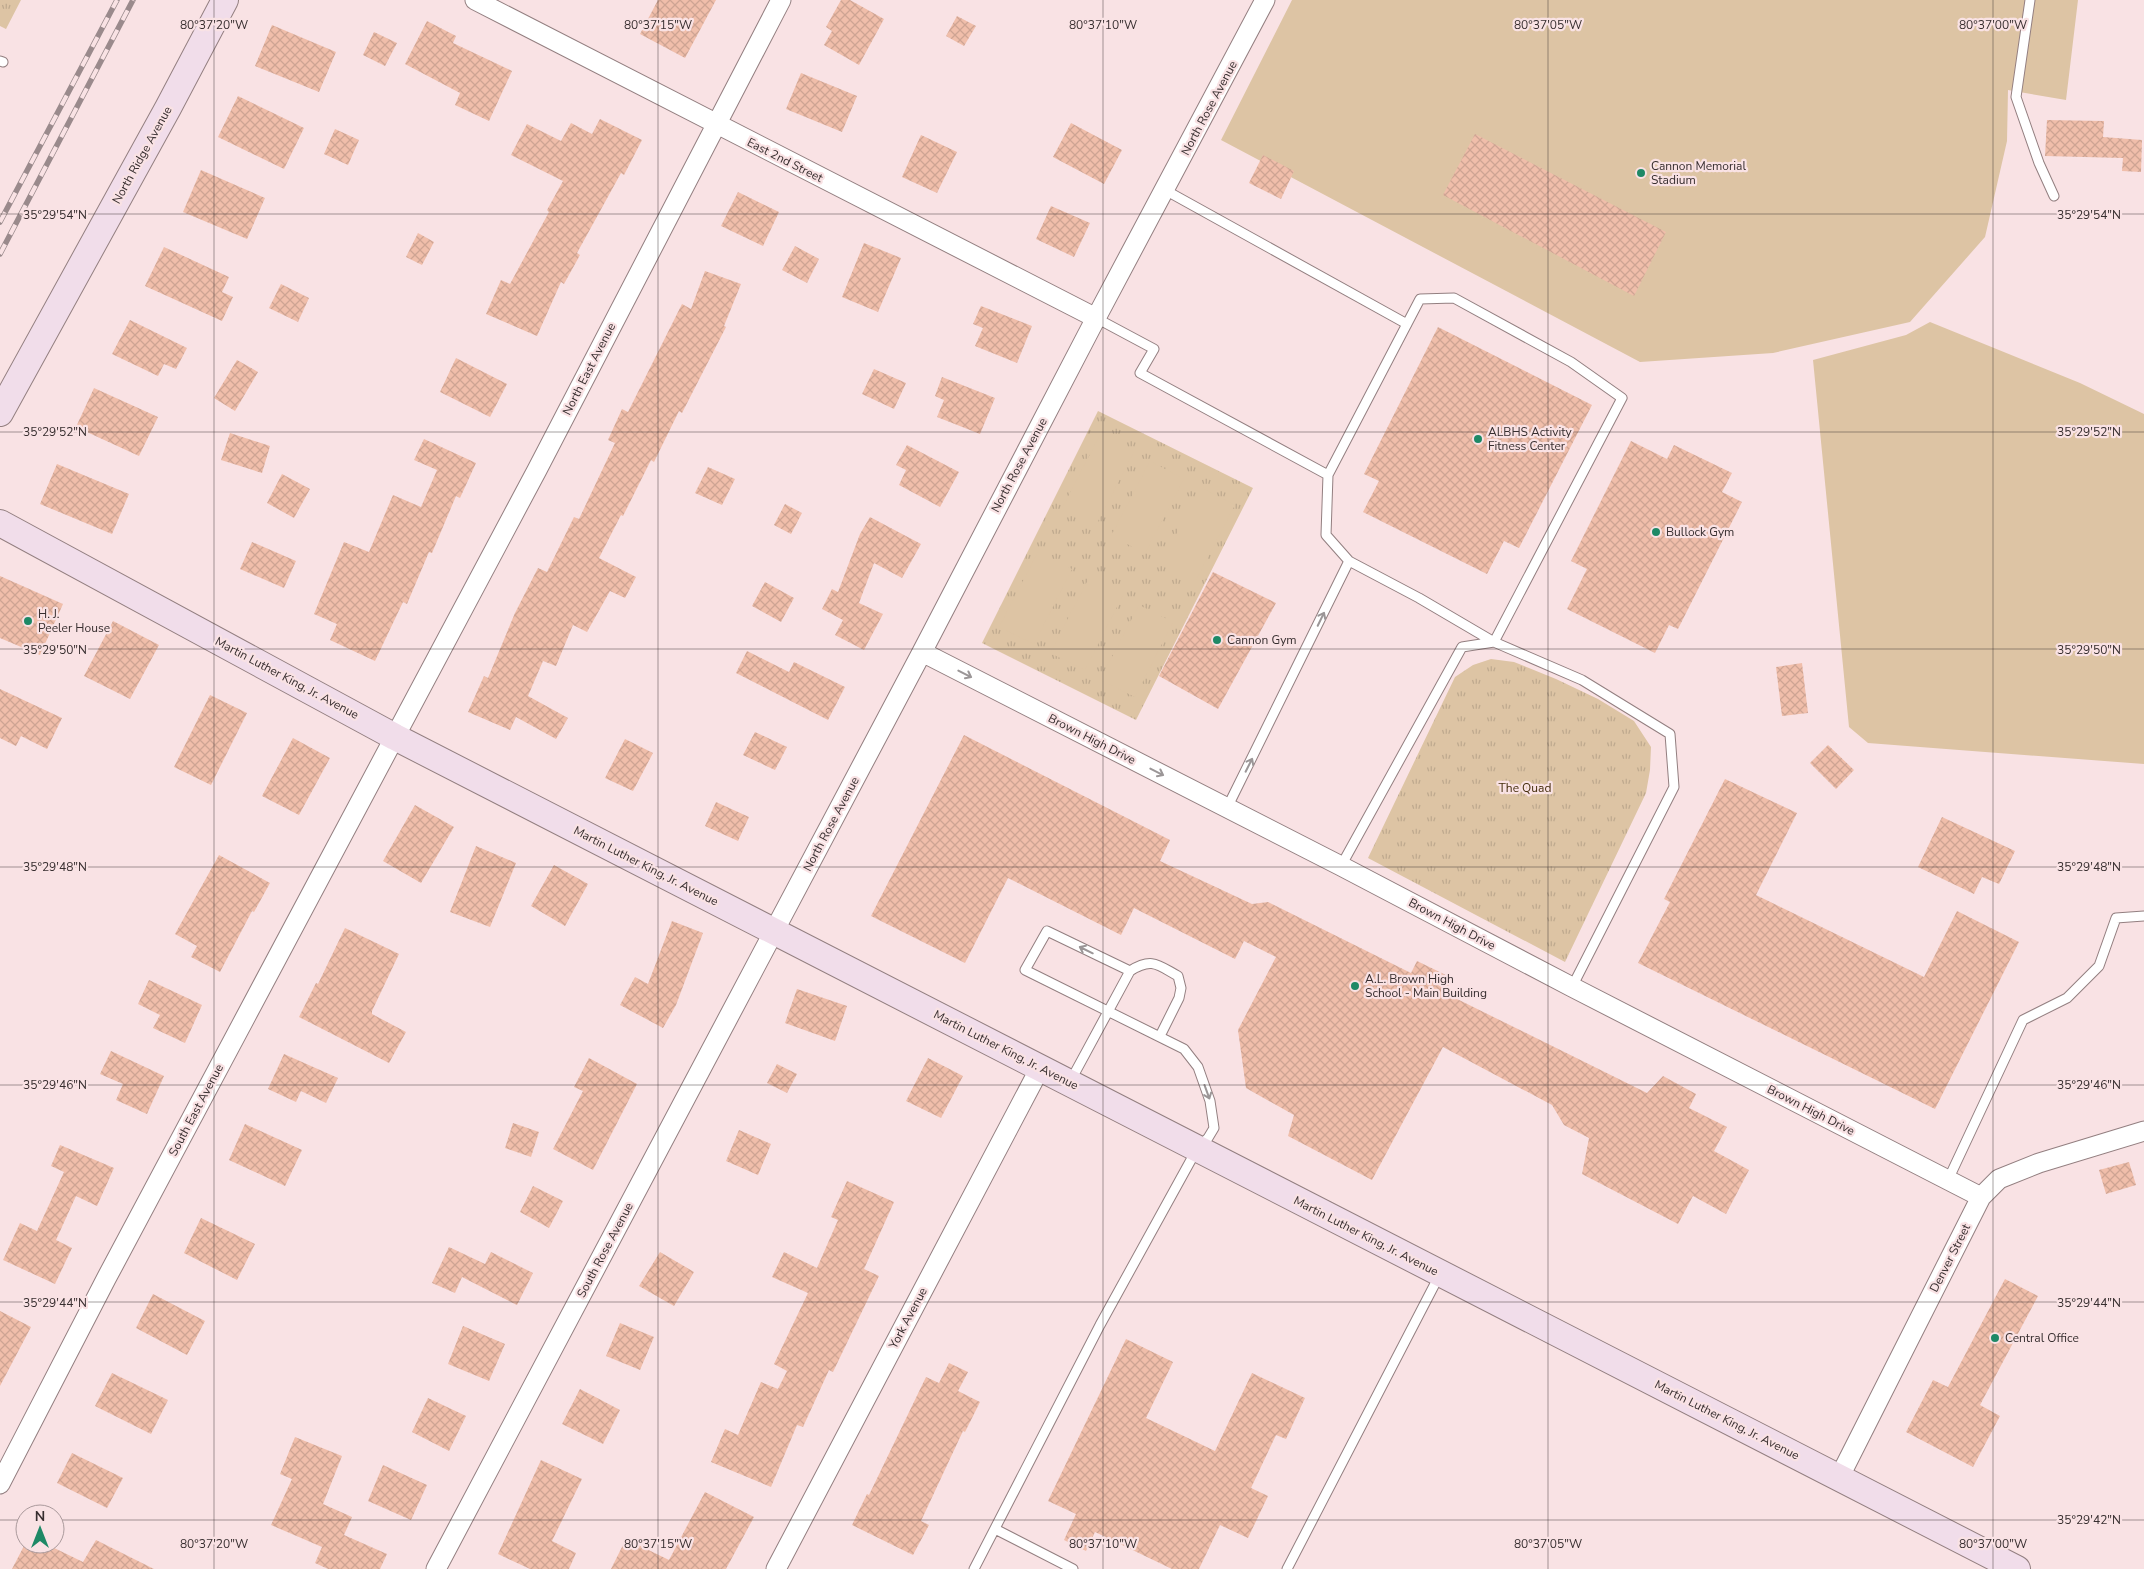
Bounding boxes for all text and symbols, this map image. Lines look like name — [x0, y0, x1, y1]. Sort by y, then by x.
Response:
text: 80°37'20"W — [180, 17, 248, 33]
text: 80°37'15"W — [624, 17, 692, 33]
text: 80°37'10"W — [1069, 17, 1137, 33]
text: 80°37'05"W — [1514, 17, 1582, 33]
text: 80°37'00"W — [1959, 17, 2027, 33]
street label: North Rose Avenue — [1177, 58, 1241, 158]
street label: North Ridge Avenue — [108, 103, 176, 207]
street label: East 2nd Street — [744, 134, 826, 186]
place label: Cannon Memorial Stadium — [1651, 158, 1746, 188]
marker: Cannon Memorial Stadium — [1635, 167, 1647, 179]
text: 35°29'54"N — [23, 207, 87, 223]
text: 35°29'54"N — [2057, 207, 2121, 223]
street label: North East Avenue — [559, 320, 619, 418]
street label: North Rose Avenue — [987, 415, 1051, 515]
text: 35°29'52"N — [23, 424, 87, 440]
place label: ALBHS Activity Fitness Center — [1488, 424, 1572, 454]
text: 35°29'52"N — [2057, 424, 2121, 440]
marker: ALBHS Activity Fitness Center — [1472, 433, 1484, 445]
place label: Bullock Gym — [1666, 524, 1734, 540]
marker: Bullock Gym — [1650, 526, 1662, 538]
place label: H. J. Peeler House — [38, 606, 110, 636]
one-way arrow — [1317, 612, 1326, 627]
marker: H. J. Peeler House — [22, 615, 34, 627]
place label: Cannon Gym — [1227, 632, 1297, 648]
street label: Martin Luther King, Jr. Avenue — [212, 633, 362, 723]
marker: Cannon Gym — [1211, 634, 1223, 646]
text: 35°29'50"N — [23, 642, 87, 658]
text: 35°29'50"N — [2057, 642, 2121, 658]
one-way arrow — [957, 670, 972, 679]
street label: Brown High Drive — [1046, 710, 1138, 768]
one-way arrow — [1244, 757, 1254, 772]
one-way arrow — [1149, 767, 1164, 777]
street label: North Rose Avenue — [799, 774, 863, 874]
park label: The Quad — [1499, 780, 1551, 796]
street label: Martin Luther King, Jr. Avenue — [571, 822, 721, 910]
text: 35°29'48"N — [23, 859, 87, 875]
text: 35°29'48"N — [2057, 859, 2121, 875]
street label: Brown High Drive — [1406, 894, 1498, 954]
one-way arrow — [1079, 945, 1094, 954]
place label: A.L. Brown High School - Main Building — [1365, 971, 1487, 1001]
marker: A.L. Brown High School - Main Building — [1349, 980, 1361, 992]
street label: Martin Luther King, Jr. Avenue — [931, 1006, 1081, 1094]
street label: South East Avenue — [165, 1061, 227, 1159]
text: 35°29'46"N — [23, 1077, 87, 1093]
text: 35°29'46"N — [2057, 1077, 2121, 1093]
street label: Brown High Drive — [1765, 1081, 1857, 1139]
one-way arrow — [1203, 1084, 1212, 1099]
street label: Martin Luther King, Jr. Avenue — [1291, 1192, 1441, 1280]
street label: South Rose Avenue — [573, 1200, 637, 1300]
street label: Denver Street — [1926, 1220, 1974, 1295]
street label: York Avenue — [885, 1285, 931, 1352]
text: 35°29'44"N — [23, 1295, 87, 1311]
text: 35°29'44"N — [2057, 1295, 2121, 1311]
place label: Central Office — [2005, 1330, 2079, 1346]
marker: Central Office — [1989, 1332, 2001, 1344]
street label: Martin Luther King, Jr. Avenue — [1652, 1376, 1802, 1464]
north arrow — [15, 1504, 65, 1554]
text: N — [35, 1507, 45, 1526]
text: 35°29'42"N — [2057, 1512, 2121, 1528]
text: 80°37'20"W — [180, 1536, 248, 1552]
text: 80°37'15"W — [624, 1536, 692, 1552]
text: 80°37'10"W — [1069, 1536, 1137, 1552]
text: 80°37'05"W — [1514, 1536, 1582, 1552]
text: 80°37'00"W — [1959, 1536, 2027, 1552]

